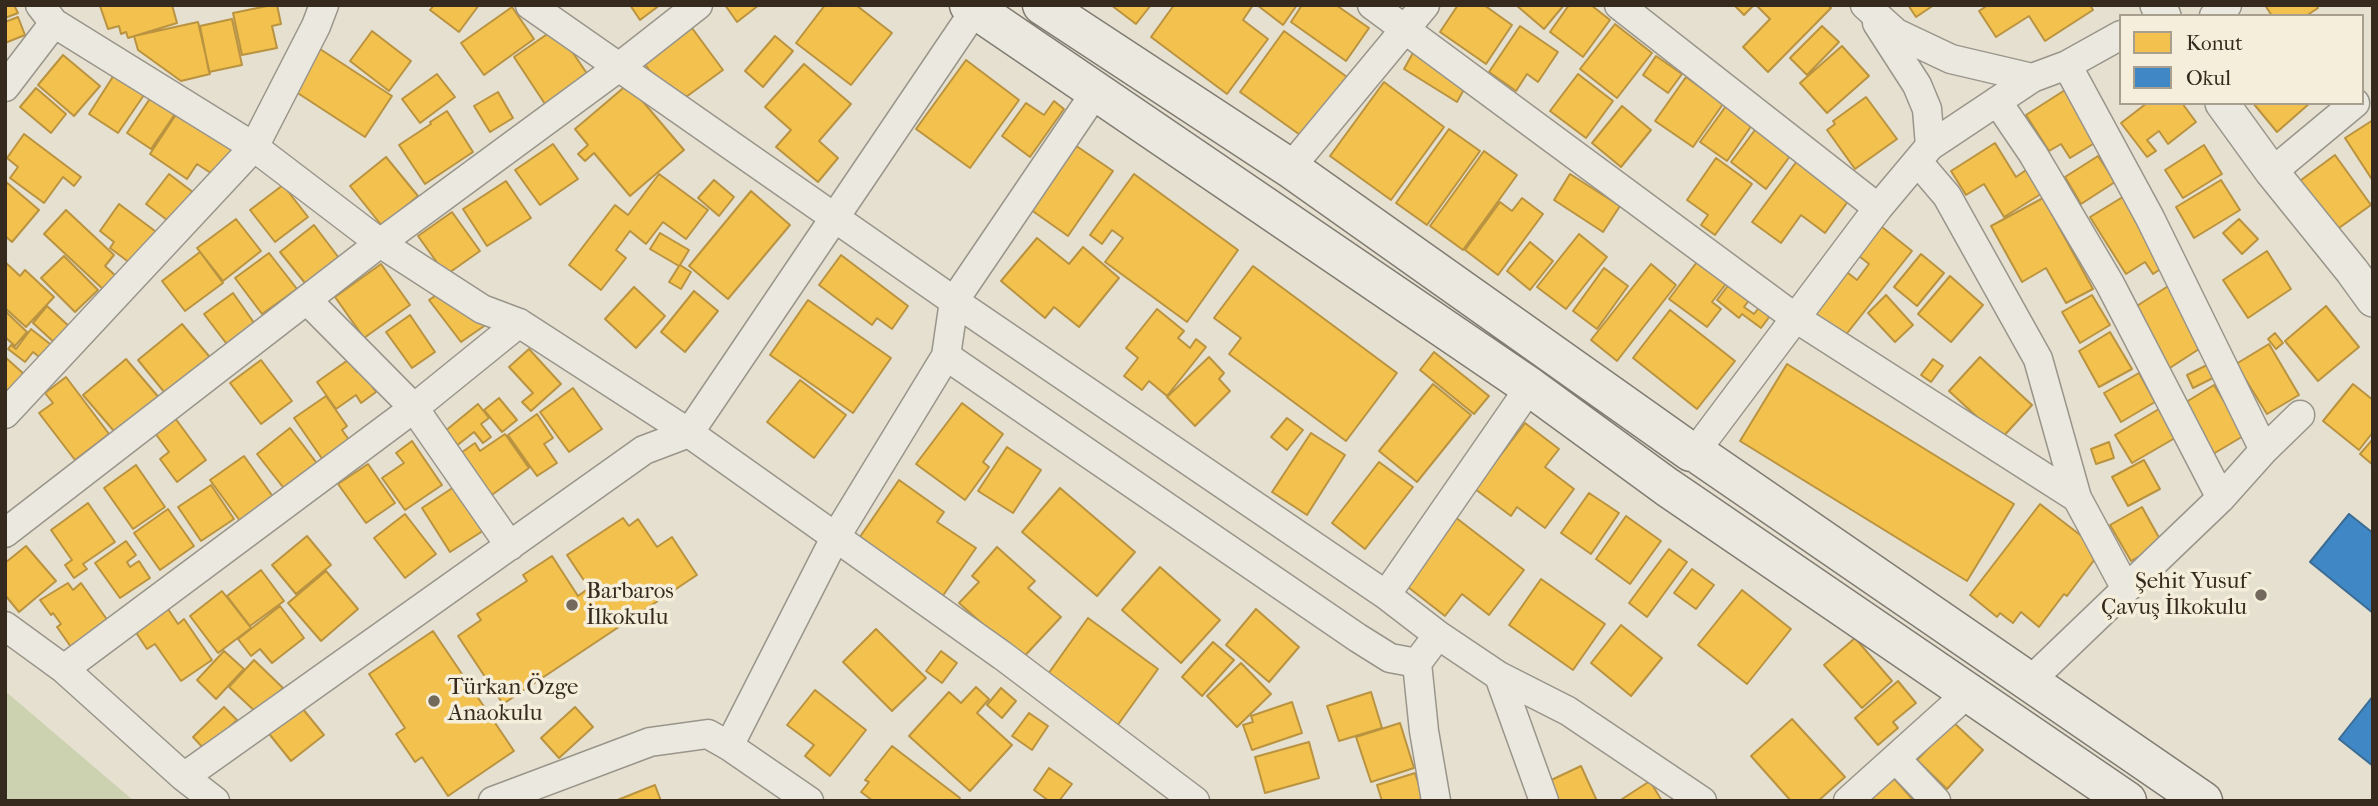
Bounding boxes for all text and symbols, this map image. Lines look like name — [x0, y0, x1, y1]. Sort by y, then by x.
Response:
legend — [2119, 14, 2364, 105]
text: Konut — [2186, 31, 2243, 55]
text: Okul — [2186, 66, 2231, 90]
place label: Şehit Yusuf Çavuş İlkokulu — [2101, 568, 2247, 622]
place label: Barbaros İlkokulu — [586, 578, 674, 632]
marker: Şehit Yusuf Çavuş İlkokulu — [2253, 587, 2269, 603]
marker: Barbaros İlkokulu — [564, 597, 580, 613]
place label: Türkan Özge Anaokulu — [448, 674, 578, 728]
marker: Türkan Özge Anaokulu — [426, 693, 442, 709]

